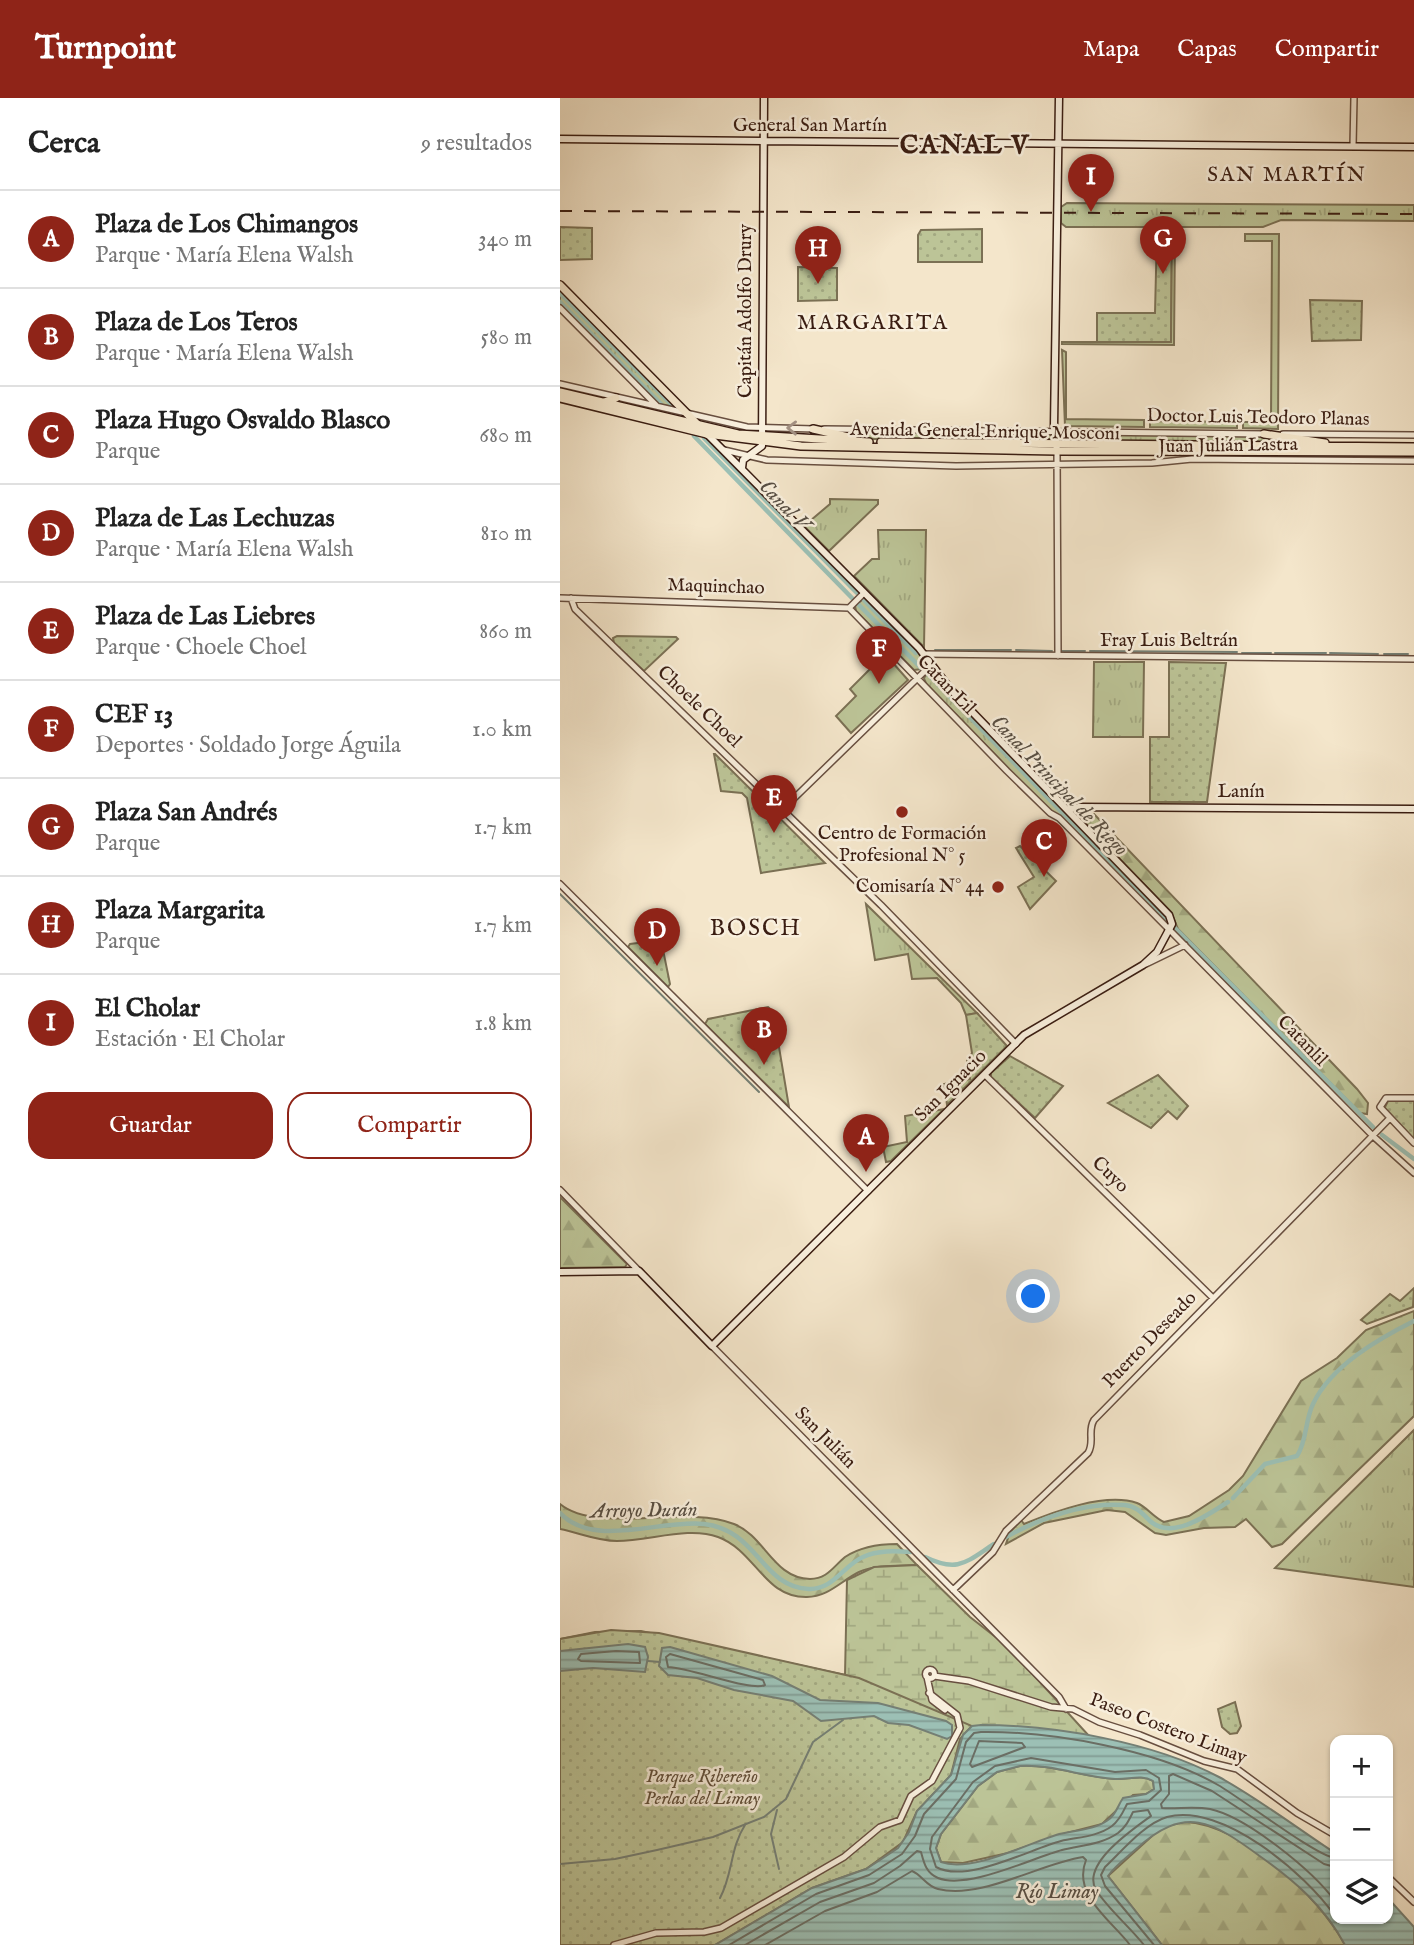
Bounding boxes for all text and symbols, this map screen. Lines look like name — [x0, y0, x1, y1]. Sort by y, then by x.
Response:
text: Turnpoint — [35, 28, 176, 70]
text: Mapa — [1083, 34, 1139, 65]
text: Capas — [1177, 34, 1237, 65]
text: Compartir — [1275, 34, 1379, 65]
street label: General San Martín — [733, 114, 887, 138]
text: Cerca — [28, 125, 100, 163]
text: 9 resultados — [421, 129, 532, 158]
district label: CANAL V — [900, 129, 1030, 162]
pin: I — [1068, 154, 1114, 212]
district label: SAN MARTÍN — [1207, 161, 1367, 189]
text: Plaza de Los Chimangos — [95, 208, 358, 241]
pin: G — [1140, 216, 1186, 274]
street label: Capitán Adolfo Drury — [734, 223, 758, 398]
text: A — [43, 225, 59, 254]
text: 340 m — [478, 225, 532, 254]
pin: H — [795, 226, 841, 284]
text: Parque · María Elena Walsh — [95, 241, 354, 270]
text: Plaza de Los Teros — [95, 306, 298, 339]
district label: MARGARITA — [797, 310, 949, 337]
text: B — [43, 323, 59, 352]
text: 580 m — [481, 323, 532, 352]
text: Parque · María Elena Walsh — [95, 339, 354, 368]
text: Plaza Hugo Osvaldo Blasco — [95, 404, 390, 437]
street label: Doctor Luis Teodoro Planas — [1146, 404, 1370, 432]
street label: Avenida General Enrique Mosconi — [849, 418, 1120, 446]
text: C — [43, 421, 59, 450]
text: 680 m — [479, 421, 532, 450]
one-way arrow — [786, 421, 797, 436]
street label: Juan Julián Lastra — [1156, 433, 1299, 459]
text: Parque — [95, 437, 160, 466]
water label: Canal V — [753, 474, 818, 541]
text: Plaza de Las Lechuzas — [95, 502, 335, 535]
text: D — [42, 519, 60, 548]
text: 810 m — [480, 519, 532, 548]
text: Parque · María Elena Walsh — [95, 535, 354, 564]
street label: Maquinchao — [667, 573, 765, 601]
text: Plaza de Las Liebres — [95, 600, 315, 633]
text: E — [43, 617, 59, 646]
text: 860 m — [479, 617, 532, 646]
pin: F — [856, 626, 902, 684]
street label: Fray Luis Beltrán — [1100, 629, 1238, 653]
text: Parque · Choele Choel — [95, 633, 307, 662]
street label: Catan Lil — [911, 650, 981, 721]
street label: Choele Choel — [652, 661, 747, 754]
text: CEF 13 — [95, 698, 173, 731]
water label: Canal Principal de Riego — [985, 710, 1133, 862]
text: F — [44, 715, 58, 744]
text: 1.0 km — [472, 715, 532, 744]
text: Deportes · Soldado Jorge Águila — [95, 731, 401, 760]
pin: E — [751, 775, 797, 833]
street label: Lanín — [1217, 780, 1265, 804]
text: Plaza San Andrés — [95, 796, 277, 829]
marker: Centro de Formación Profesional N° 5 — [894, 804, 910, 820]
text: G — [42, 813, 60, 842]
text: 1.7 km — [474, 813, 532, 842]
pin: C — [1021, 819, 1067, 877]
place label: Centro de Formación Profesional N° 5 — [818, 822, 986, 868]
text: Parque — [95, 829, 160, 858]
place label: Comisaría N° 44 — [856, 875, 985, 899]
marker: Comisaría N° 44 — [990, 879, 1006, 895]
text: Plaza Margarita — [95, 894, 265, 927]
pin: D — [634, 908, 680, 966]
text: H — [41, 911, 61, 940]
text: 1.7 km — [474, 911, 532, 940]
district label: BOSCH — [710, 914, 802, 943]
text: Parque — [95, 927, 160, 956]
text: El Cholar — [95, 992, 200, 1025]
pin: B — [741, 1007, 787, 1065]
text: I — [46, 1009, 56, 1038]
text: 1.8 km — [474, 1009, 532, 1038]
street label: Catanlil — [1272, 1010, 1333, 1072]
text: Estación · El Cholar — [95, 1025, 285, 1054]
street label: San Ignacio — [910, 1045, 992, 1127]
button: Guardar — [28, 1092, 273, 1159]
button: Compartir — [287, 1092, 532, 1159]
pin: A — [843, 1114, 889, 1172]
street label: Cuyo — [1086, 1152, 1134, 1198]
your location — [1016, 1279, 1050, 1313]
street label: Puerto Deseado — [1098, 1287, 1202, 1393]
street label: San Julián — [789, 1402, 861, 1474]
water label: Arroyo Durán — [588, 1497, 698, 1525]
street label: Paseo Costero Limay — [1086, 1688, 1251, 1770]
map controls — [1330, 1735, 1393, 1924]
button: + — [1330, 1735, 1393, 1798]
park label: Parque Ribereño Perlas del Limay — [644, 1765, 761, 1811]
button: − — [1330, 1798, 1393, 1861]
button: layers — [1330, 1861, 1393, 1924]
water label: Río Limay — [1016, 1879, 1099, 1906]

